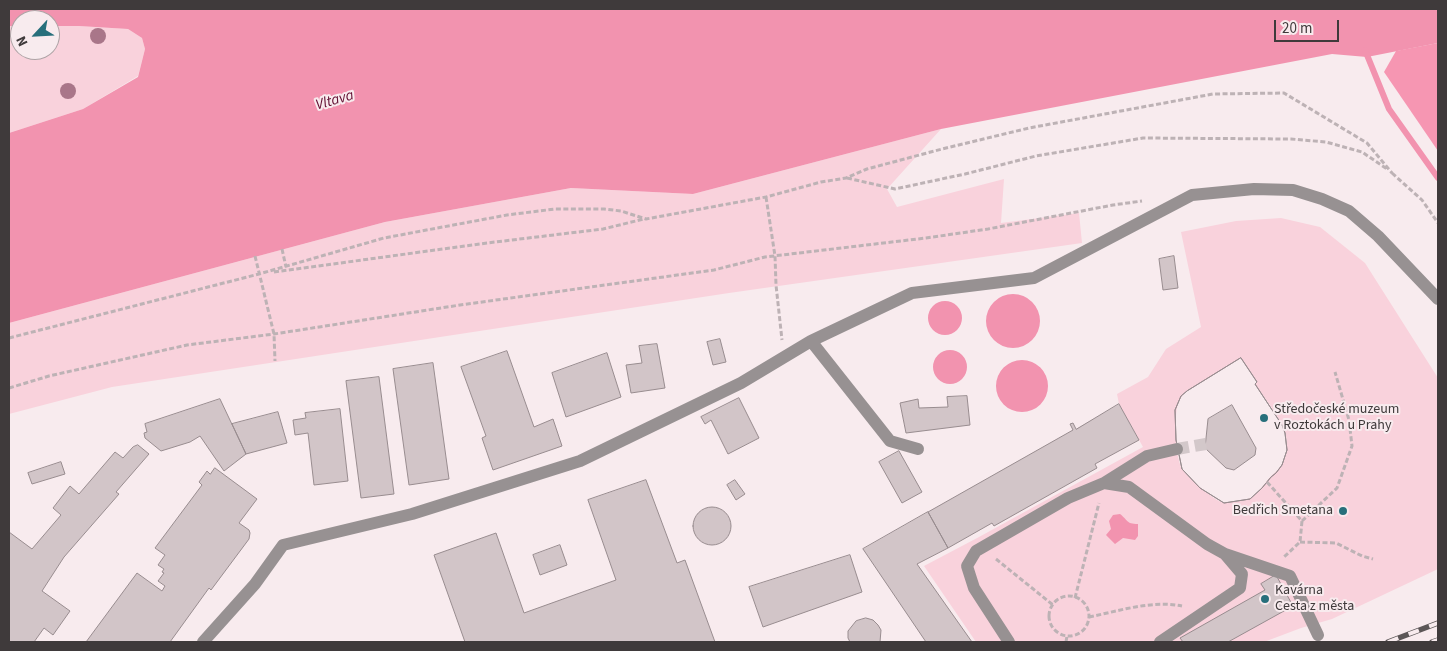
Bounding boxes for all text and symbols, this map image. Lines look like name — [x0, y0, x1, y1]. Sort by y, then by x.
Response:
north arrow — [10, 10, 60, 60]
scale bar — [1277, 10, 1342, 42]
text: 20 m — [1282, 18, 1312, 39]
text: N — [11, 32, 33, 49]
water label: Vltava — [314, 87, 356, 115]
place label: Středočeské muzeum v Roztokách u Prahy — [1274, 402, 1399, 434]
marker: Středočeské muzeum v Roztokách u Prahy — [1258, 412, 1270, 424]
place label: Bedřich Smetana — [1233, 503, 1333, 519]
marker: Bedřich Smetana — [1337, 505, 1349, 517]
place label: Kavárna Cesta z města — [1275, 583, 1354, 616]
marker: Kavárna Cesta z města — [1259, 593, 1271, 605]

